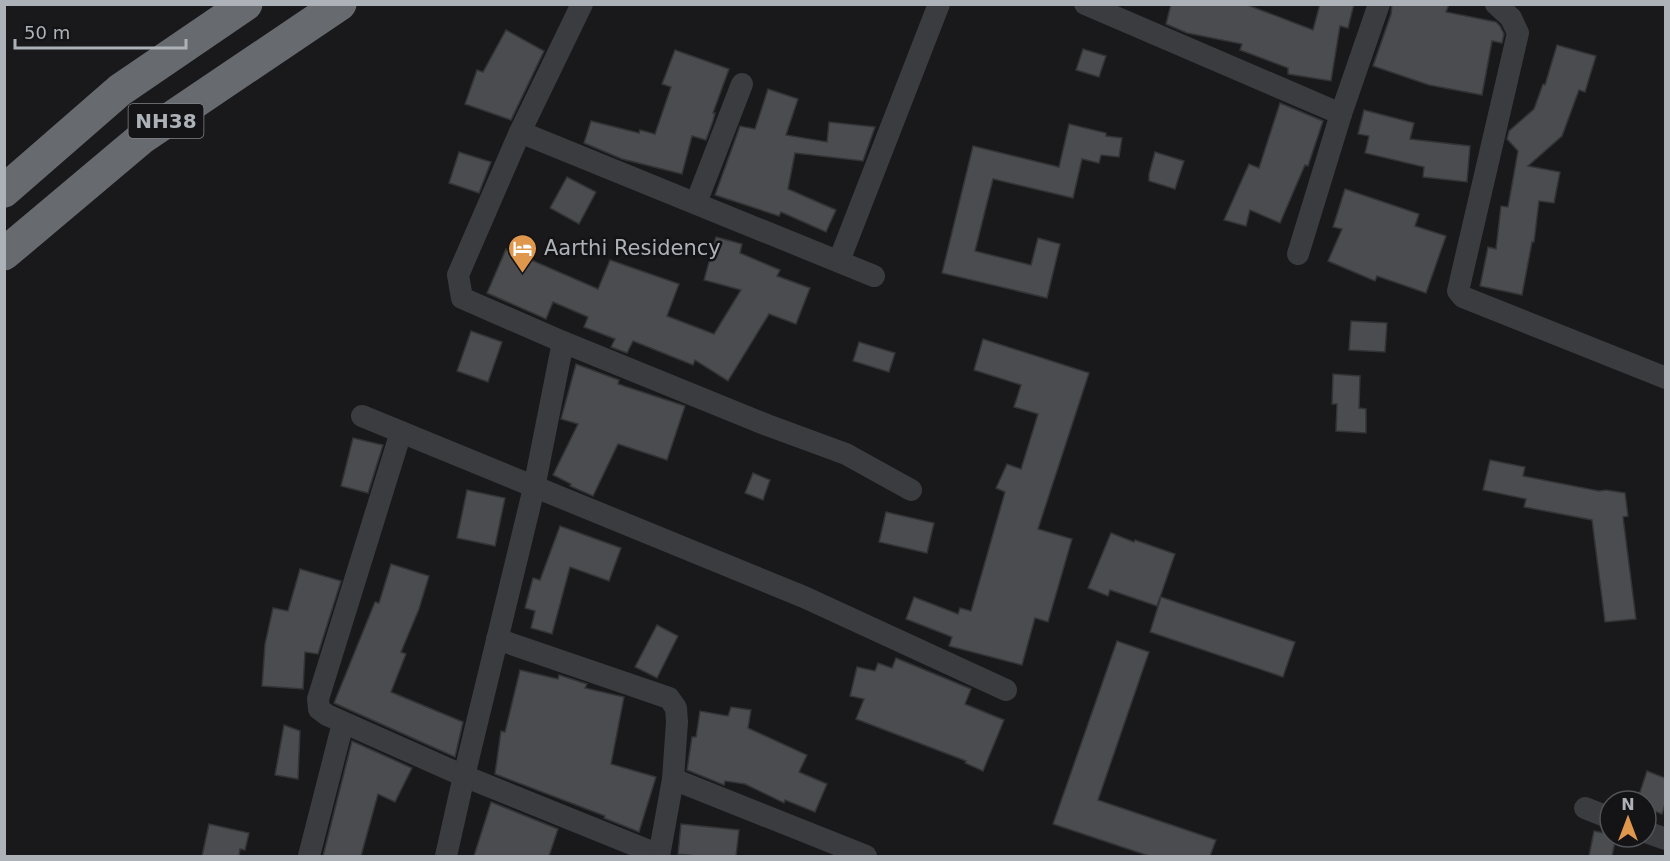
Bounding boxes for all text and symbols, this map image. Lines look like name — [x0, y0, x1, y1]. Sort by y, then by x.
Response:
scale bar — [15, 12, 186, 50]
text: 50 m — [24, 22, 70, 43]
road number: NH38 — [128, 104, 204, 138]
hotel icon: Aarthi Residency — [507, 232, 539, 274]
place label: Aarthi Residency — [544, 236, 721, 260]
north arrow — [1598, 789, 1658, 849]
text: N — [1621, 795, 1635, 814]

